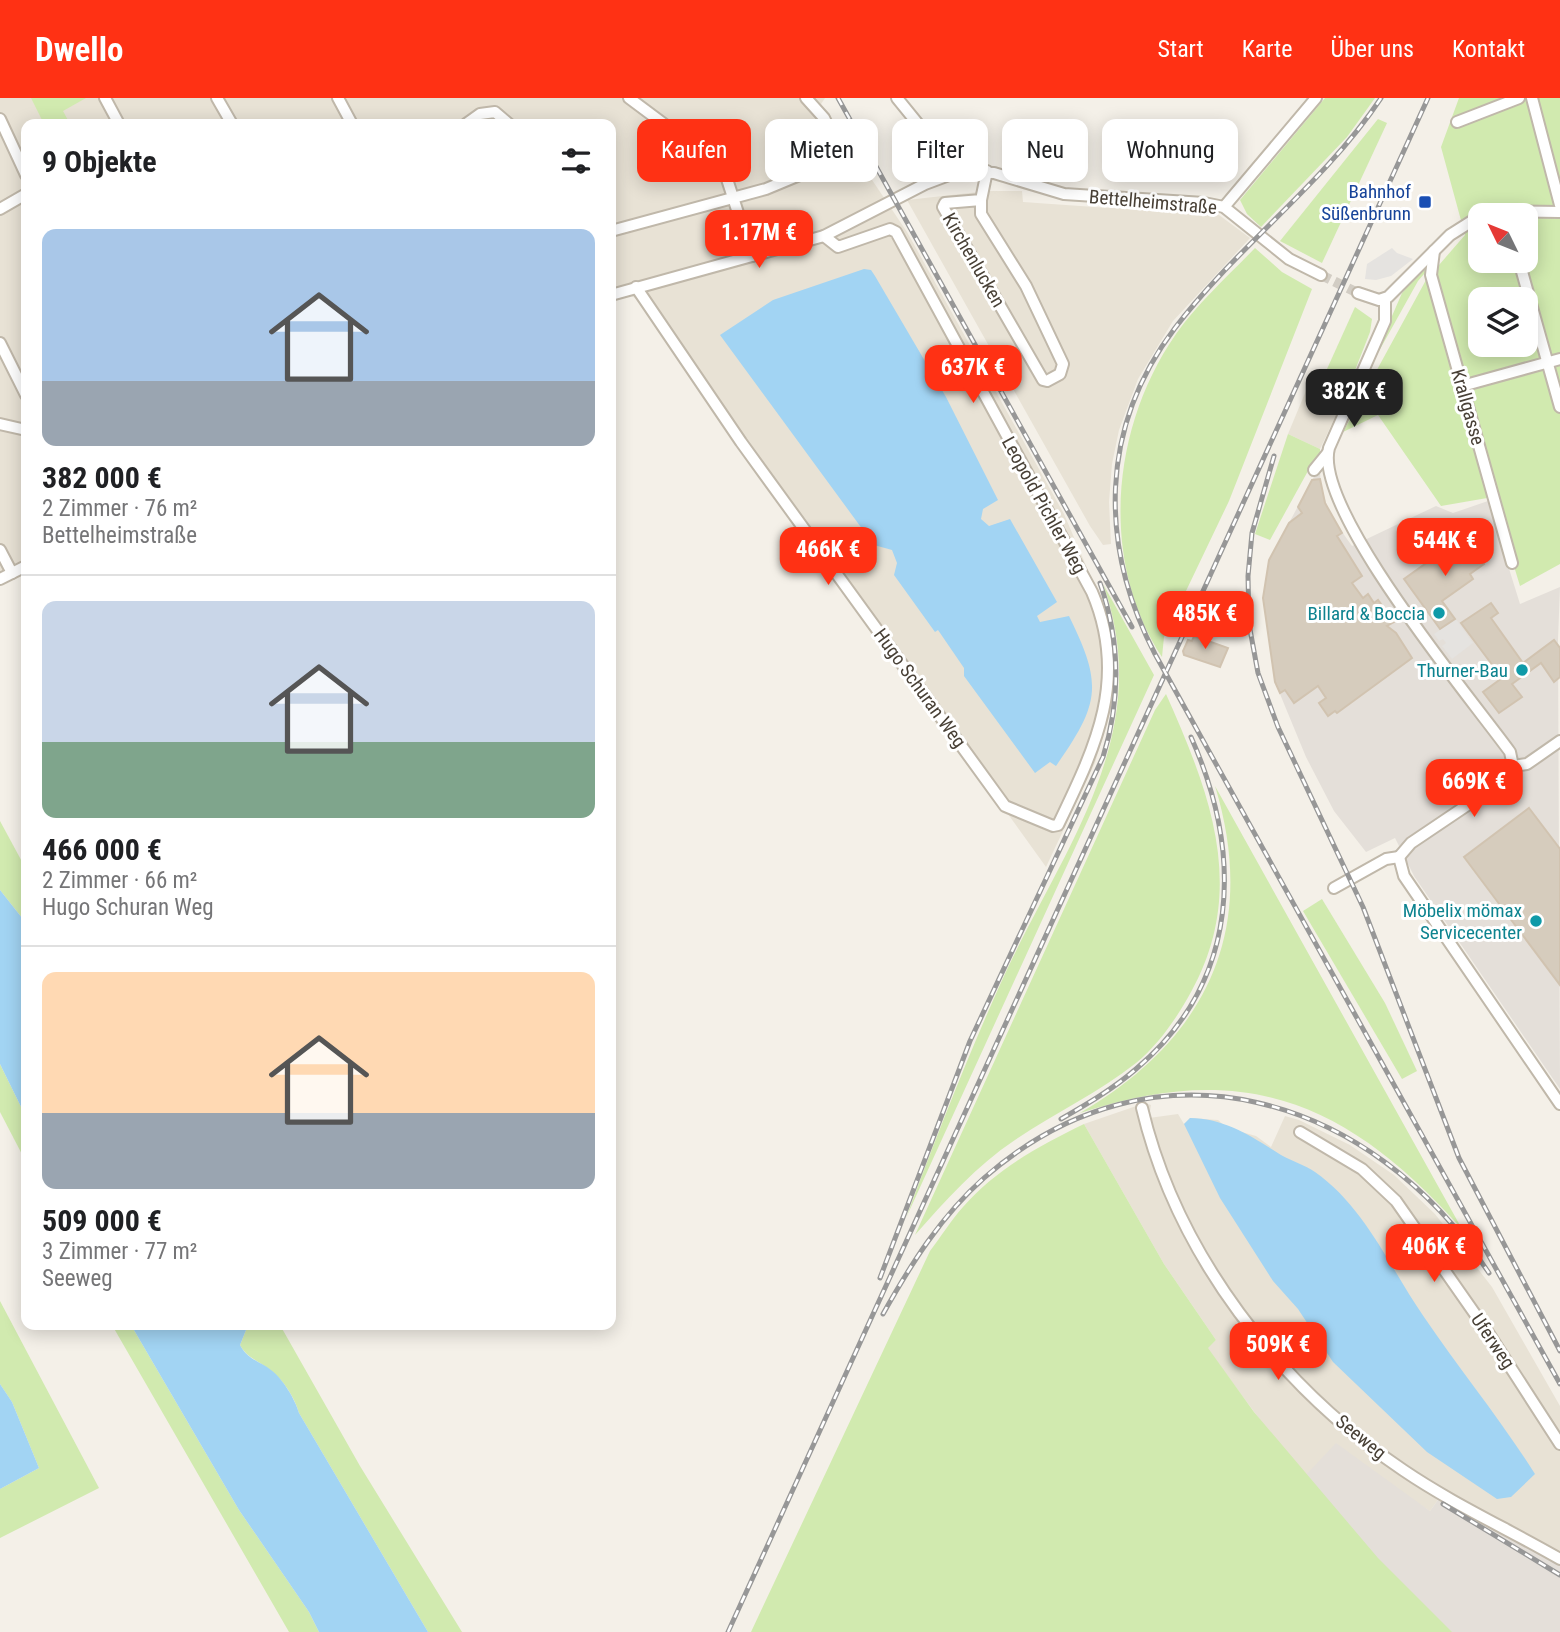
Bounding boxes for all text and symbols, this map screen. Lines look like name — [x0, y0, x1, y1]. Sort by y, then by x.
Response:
text: Dwello — [35, 30, 123, 69]
text: Start — [1158, 35, 1204, 63]
text: Karte — [1242, 35, 1292, 63]
text: Über uns — [1330, 35, 1414, 63]
text: Kontakt — [1452, 35, 1525, 63]
chip: Kaufen — [637, 119, 751, 182]
chip: Mieten — [765, 119, 878, 182]
chip: Filter — [892, 119, 988, 182]
chip: Neu — [1002, 119, 1088, 182]
chip: Wohnung — [1102, 119, 1238, 182]
icon: filters — [557, 142, 595, 180]
text: 9 Objekte — [42, 144, 157, 179]
place label: Bahnhof Süßenbrunn — [1321, 180, 1411, 225]
street label: Bettelheimstraße — [1088, 185, 1218, 219]
marker: Bahnhof Süßenbrunn — [1417, 194, 1433, 210]
north arrow — [1468, 203, 1538, 273]
map controls — [1468, 203, 1538, 357]
street label: Kirchenlucken — [938, 209, 1010, 311]
pin: 1.17M € — [694, 211, 824, 270]
text: 1.17M € — [721, 219, 797, 246]
icon: home — [256, 274, 382, 400]
button: layers — [1468, 287, 1538, 357]
pin: 637K € — [916, 345, 1030, 405]
text: 637K € — [941, 354, 1005, 381]
street label: Krallgasse — [1446, 366, 1490, 448]
pin: 382K € — [1297, 370, 1411, 429]
text: 382K € — [1322, 378, 1386, 405]
street label: Leopold Pichler Weg — [997, 432, 1091, 578]
text: 382 000 € — [42, 460, 162, 495]
text: 2 Zimmer · 76 m² — [42, 495, 197, 522]
pin: 544K € — [1388, 518, 1502, 578]
text: Bettelheimstraße — [42, 522, 197, 549]
text: 544K € — [1413, 527, 1477, 554]
pin: 466K € — [771, 528, 885, 587]
text: 466K € — [796, 536, 860, 563]
pin: 485K € — [1148, 592, 1262, 651]
text: 485K € — [1173, 600, 1237, 627]
place label: Billard & Boccia — [1307, 602, 1425, 625]
marker: Billard & Boccia — [1431, 605, 1447, 621]
street label: Hugo Schuran Weg — [869, 624, 971, 752]
icon: home — [256, 646, 382, 772]
place label: Thurner-Bau — [1417, 659, 1508, 682]
marker: Thurner-Bau — [1514, 662, 1530, 678]
pin: 669K € — [1417, 760, 1531, 819]
text: 669K € — [1442, 768, 1506, 795]
text: 466 000 € — [42, 832, 162, 867]
text: 2 Zimmer · 66 m² — [42, 867, 197, 894]
text: Hugo Schuran Weg — [42, 894, 214, 921]
place label: Möbelix mömax Servicecenter — [1403, 899, 1522, 944]
marker: Möbelix mömax Servicecenter — [1528, 913, 1544, 929]
icon: home — [256, 1017, 382, 1143]
text: 509 000 € — [42, 1203, 162, 1238]
pin: 406K € — [1377, 1224, 1491, 1284]
text: 406K € — [1402, 1233, 1466, 1260]
text: 3 Zimmer · 77 m² — [42, 1238, 197, 1265]
text: Seeweg — [42, 1265, 113, 1292]
street label: Uferweg — [1466, 1309, 1520, 1373]
pin: 509K € — [1221, 1322, 1335, 1382]
text: 509K € — [1246, 1331, 1310, 1358]
street label: Seeweg — [1331, 1410, 1391, 1464]

